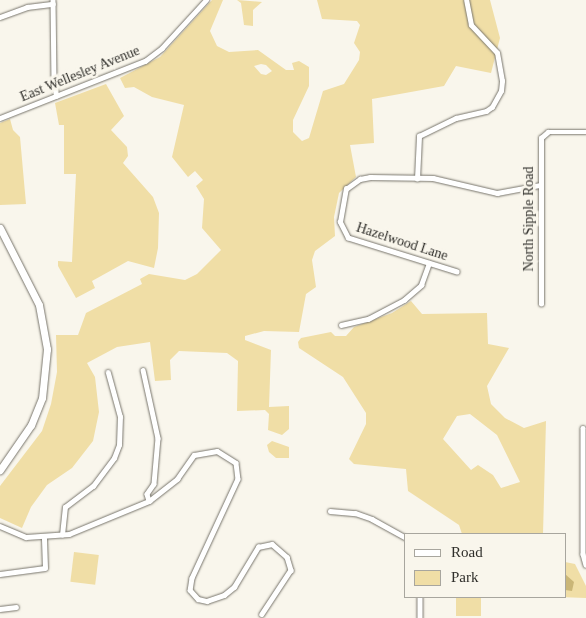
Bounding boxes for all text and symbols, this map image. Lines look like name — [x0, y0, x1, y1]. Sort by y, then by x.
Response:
street label: East Wellesley Avenue — [17, 42, 143, 106]
street label: North Sipple Road — [521, 167, 537, 271]
street label: Hazelwood Lane — [354, 219, 450, 265]
legend — [404, 533, 566, 598]
text: Road — [451, 544, 483, 560]
text: Park — [451, 569, 479, 585]

